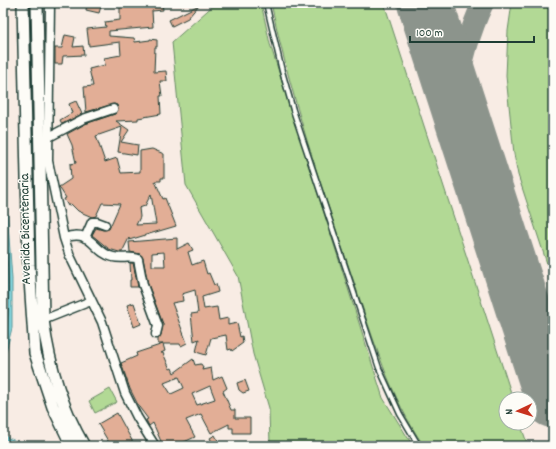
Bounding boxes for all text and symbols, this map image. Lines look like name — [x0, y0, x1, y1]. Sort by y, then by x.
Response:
scale bar — [410, 18, 534, 44]
text: 100 m — [416, 25, 443, 42]
street label: Avenida Bicentenaria — [15, 173, 37, 285]
north arrow — [498, 391, 538, 431]
text: N — [502, 408, 518, 415]

